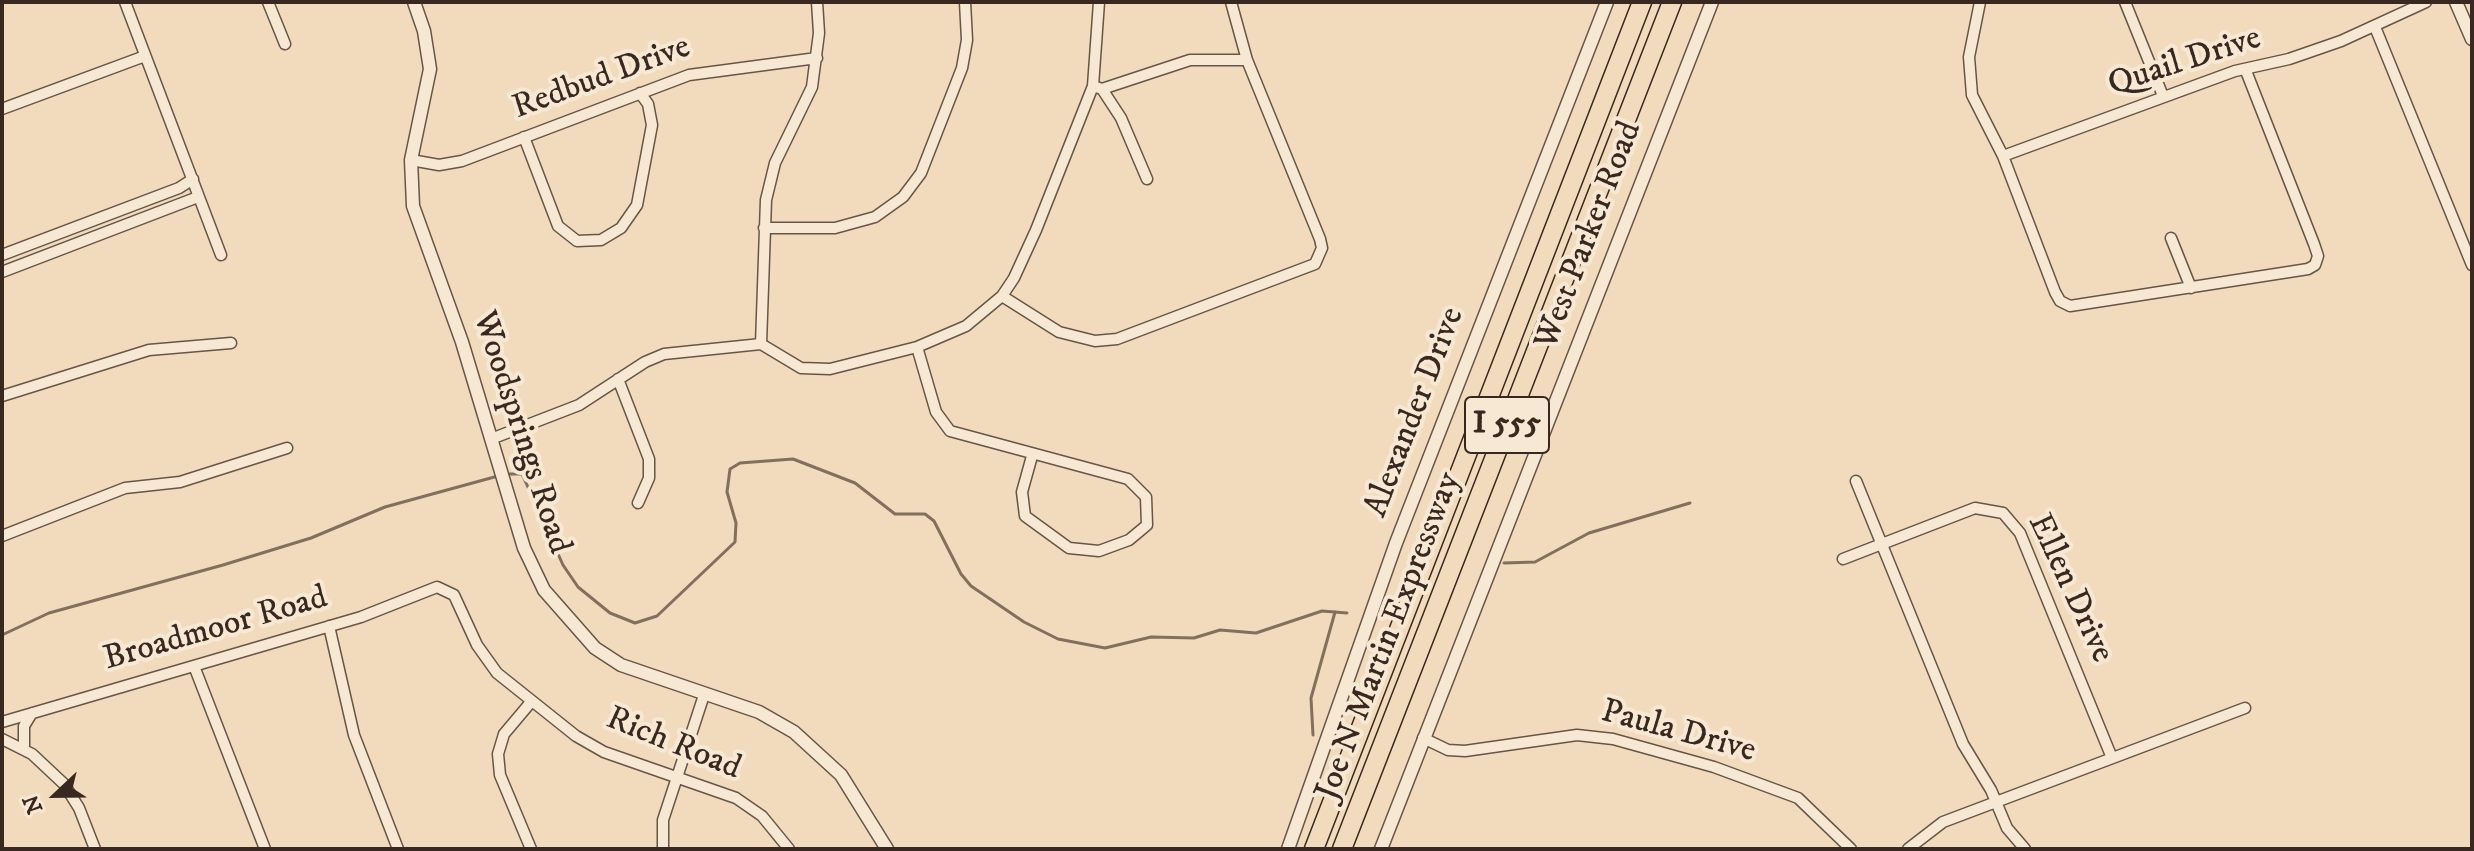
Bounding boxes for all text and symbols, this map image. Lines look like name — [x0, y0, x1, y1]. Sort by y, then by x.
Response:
street label: Quail Drive — [2104, 19, 2266, 107]
street label: Redbud Drive — [508, 28, 696, 130]
street label: West Parker Road — [1528, 116, 1652, 356]
street label: Alexander Drive — [1357, 302, 1475, 524]
street label: Woodsprings Road — [462, 307, 578, 559]
road number: I 555 — [1465, 397, 1549, 453]
street label: Joe N Martin Expressway — [1309, 467, 1471, 807]
street label: Ellen Drive — [2017, 508, 2121, 670]
street label: Broadmoor Road — [100, 579, 332, 681]
street label: Paula Drive — [1596, 693, 1760, 773]
street label: Rich Road — [600, 700, 746, 790]
north arrow — [16, 755, 96, 835]
text: N — [17, 791, 49, 818]

